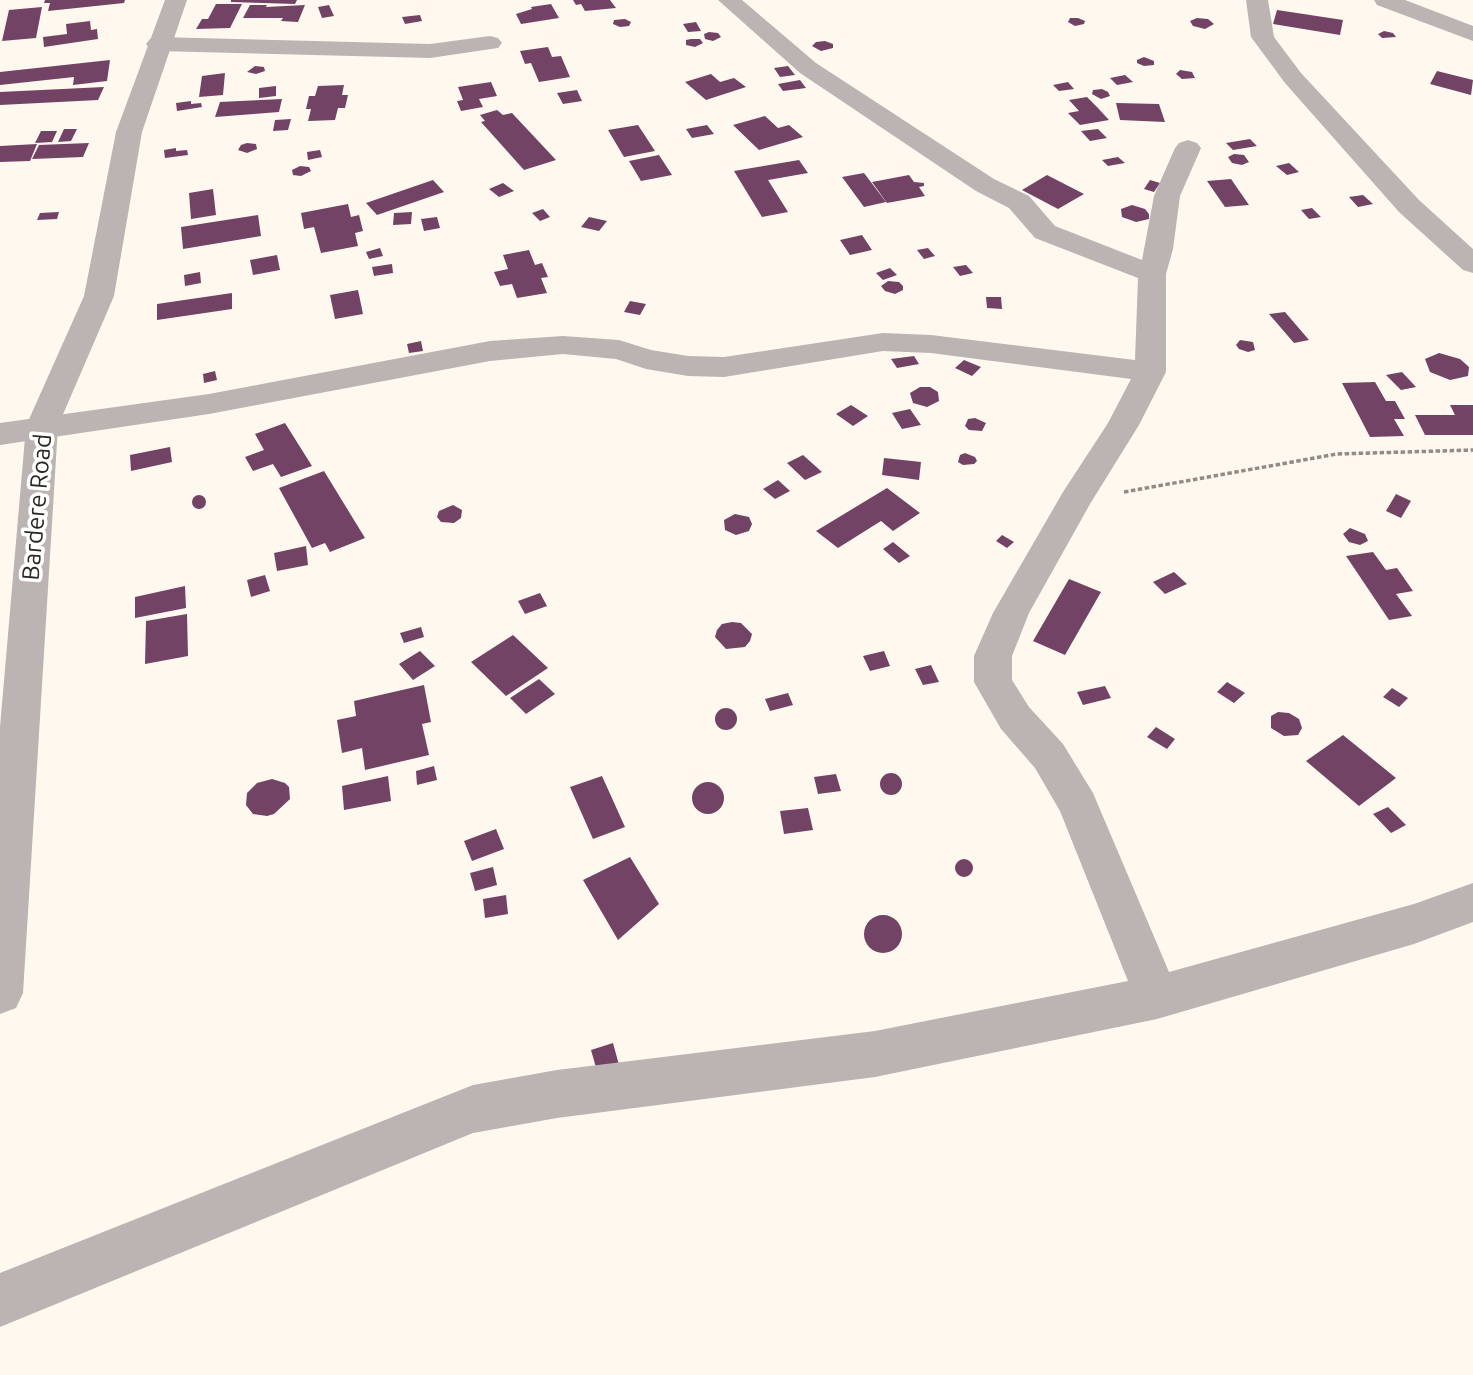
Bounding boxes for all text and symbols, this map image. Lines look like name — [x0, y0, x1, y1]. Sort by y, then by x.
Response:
street label: Bardere Road — [16, 432, 58, 582]

